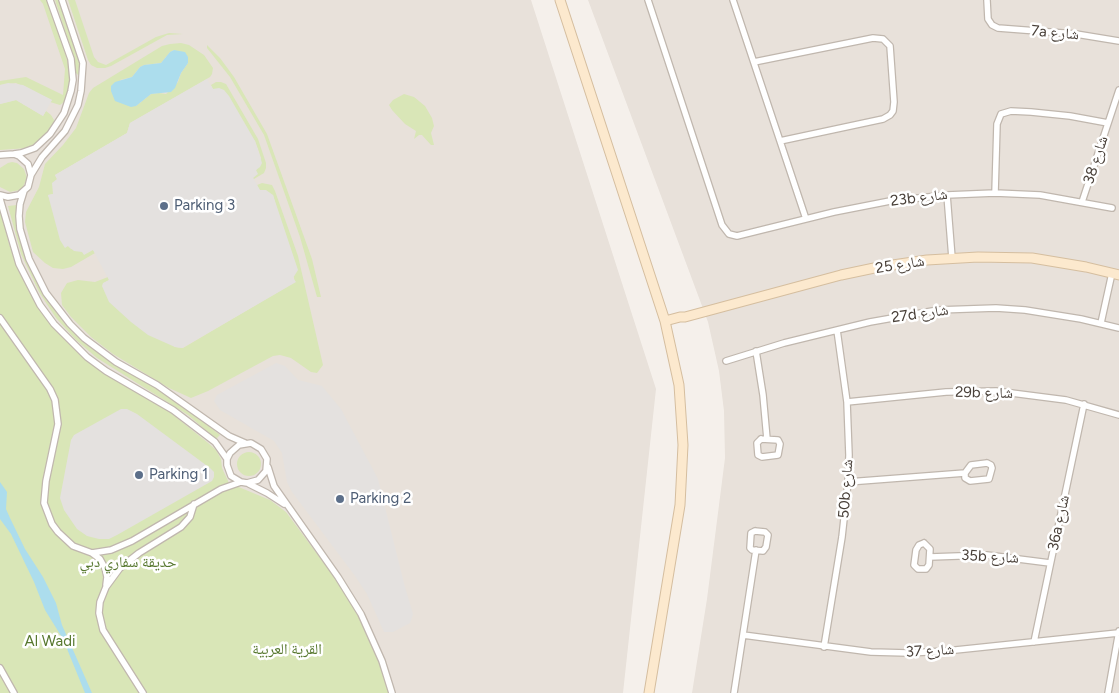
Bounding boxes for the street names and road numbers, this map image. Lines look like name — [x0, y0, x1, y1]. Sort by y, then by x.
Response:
street label: 7a شارع — [1030, 22, 1080, 44]
street label: شارع 38 — [1080, 134, 1112, 186]
street label: 23b شارع — [889, 186, 949, 210]
street label: شارع 25 — [874, 252, 926, 278]
street label: 27d شارع — [890, 301, 950, 327]
street label: 29b شارع — [955, 383, 1013, 403]
street label: 50b شارع — [835, 459, 857, 519]
street label: 36a شارع — [1044, 493, 1074, 553]
street label: 35b شارع — [961, 546, 1019, 568]
street label: شارع 37 — [905, 641, 955, 661]

